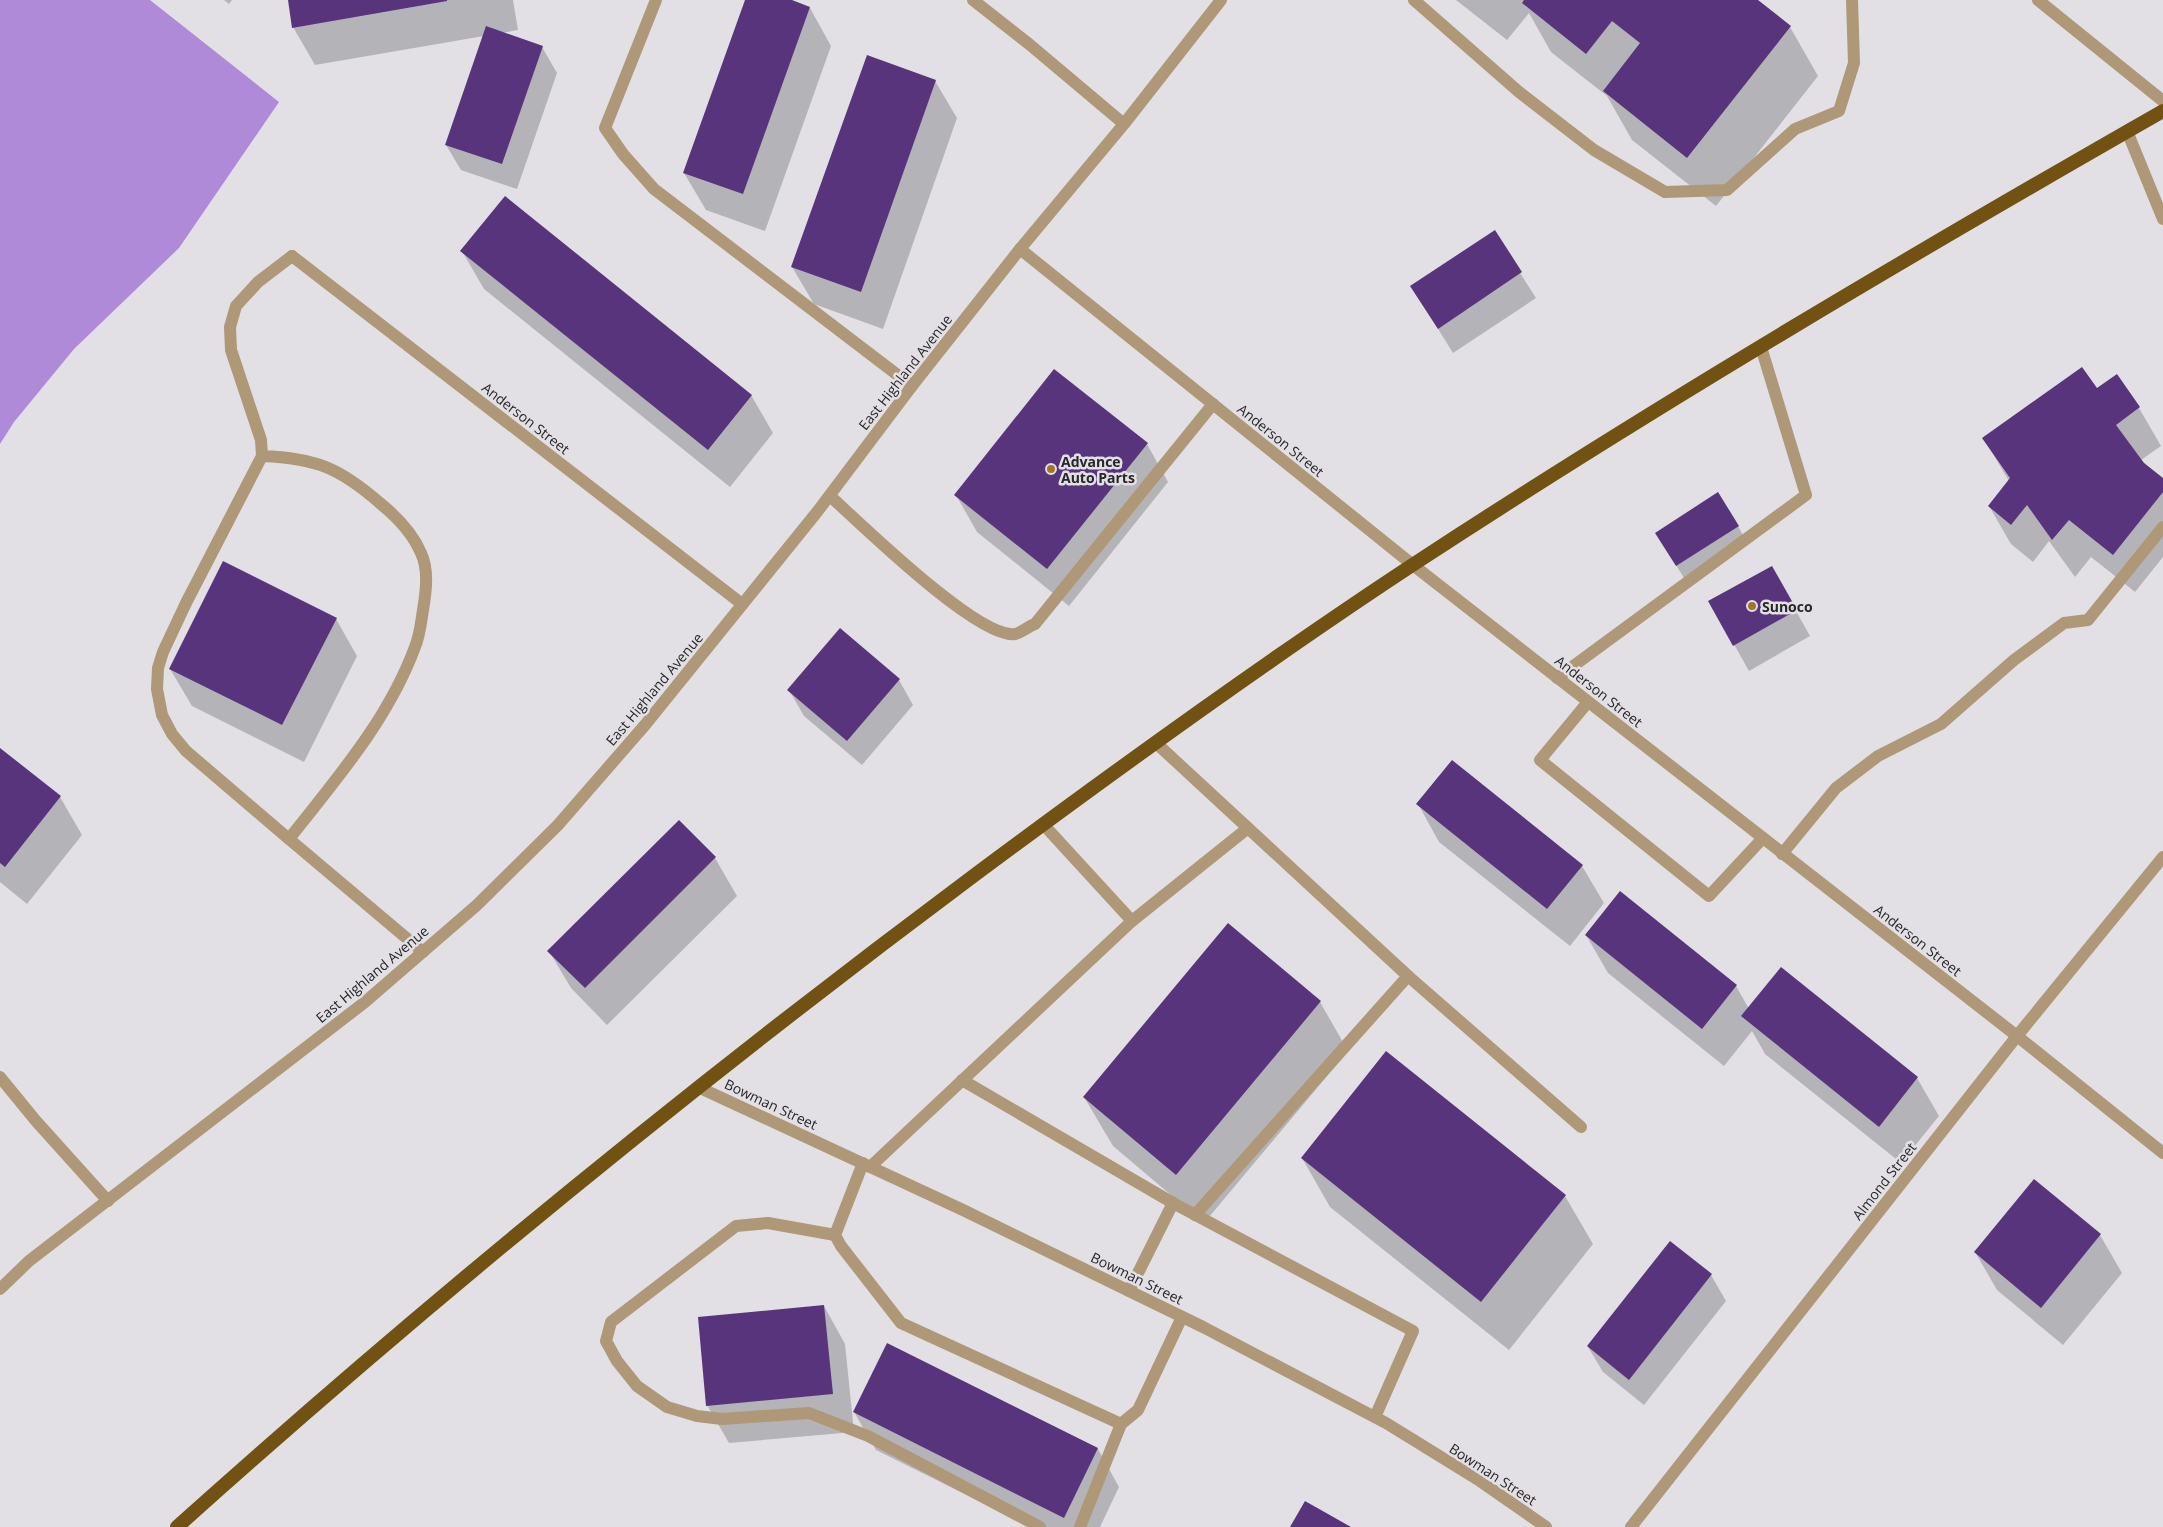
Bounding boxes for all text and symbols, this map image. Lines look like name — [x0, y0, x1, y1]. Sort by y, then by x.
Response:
street label: East Highland Avenue — [854, 310, 956, 434]
street label: Anderson Street — [478, 378, 574, 458]
street label: Anderson Street — [1234, 399, 1328, 481]
place label: Advance Auto Parts — [1061, 452, 1135, 487]
marker: Advance Auto Parts — [1045, 463, 1057, 475]
place label: Sunoco — [1762, 597, 1813, 616]
marker: Sunoco — [1746, 600, 1758, 612]
street label: East Highland Avenue — [601, 628, 707, 749]
street label: Anderson Street — [1551, 651, 1647, 731]
street label: Anderson Street — [1870, 900, 1966, 980]
street label: East Highland Avenue — [312, 921, 433, 1027]
street label: Bowman Street — [721, 1074, 821, 1134]
street label: Almond Street — [1848, 1138, 1920, 1224]
street label: Bowman Street — [1088, 1247, 1186, 1309]
street label: Bowman Street — [1446, 1439, 1540, 1509]

